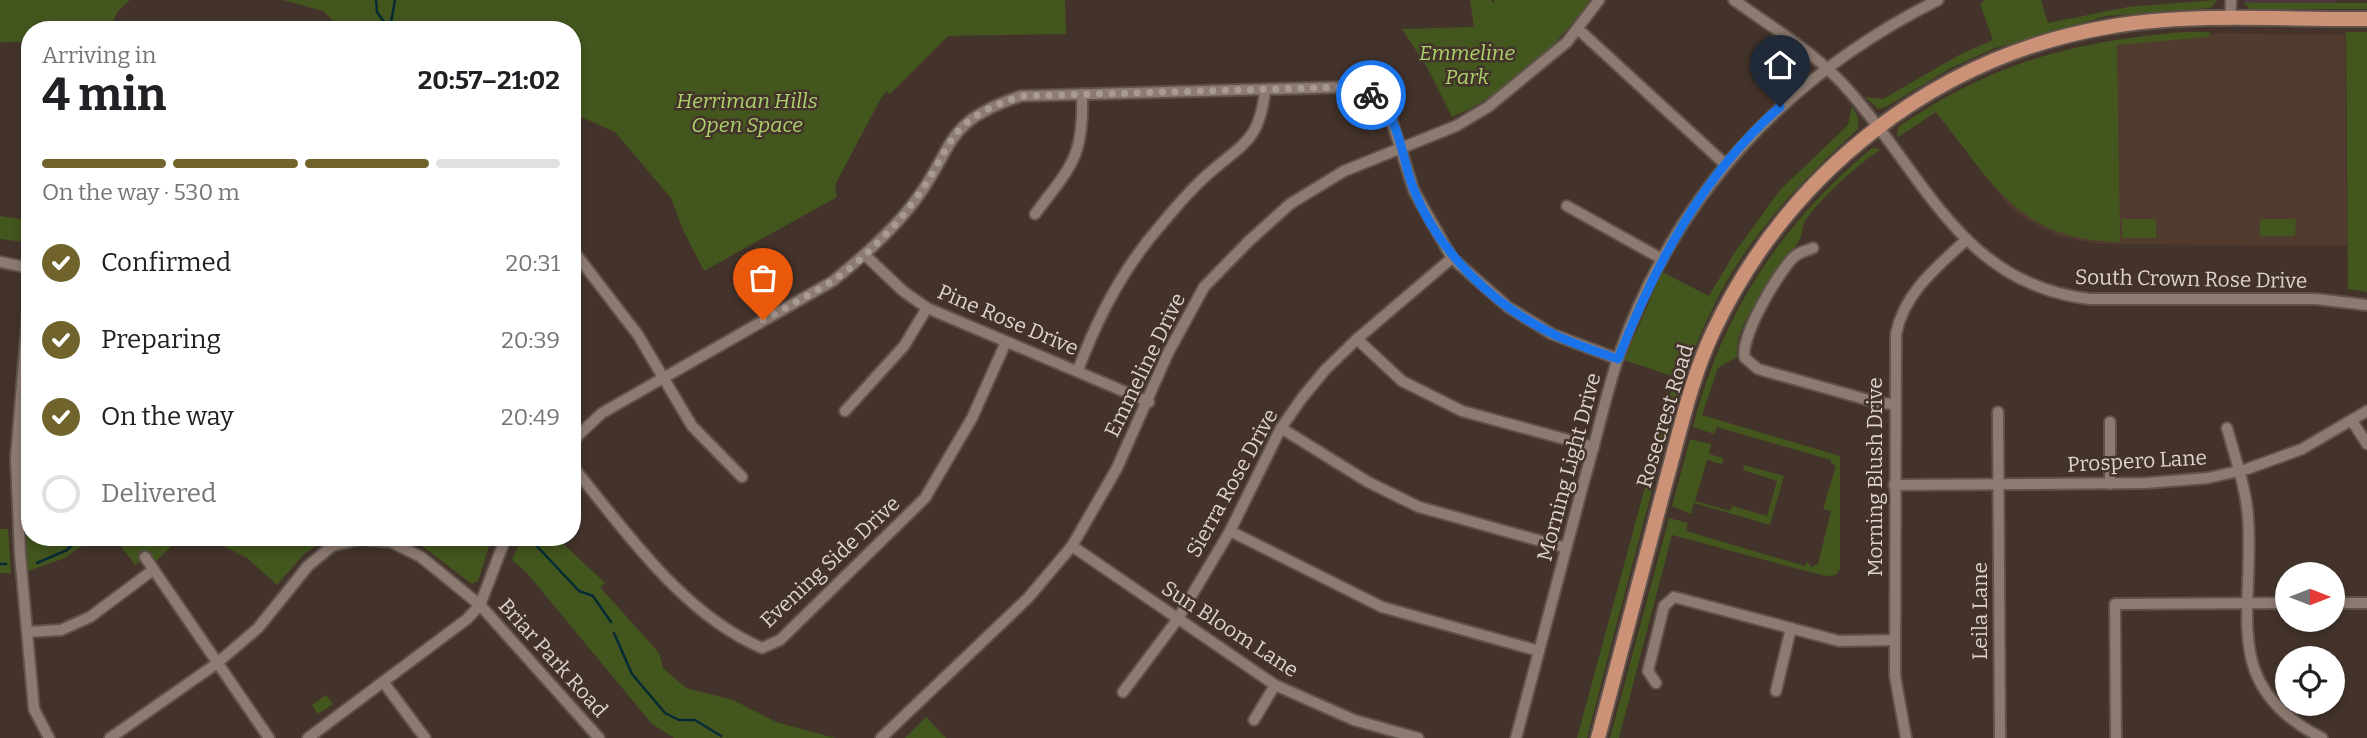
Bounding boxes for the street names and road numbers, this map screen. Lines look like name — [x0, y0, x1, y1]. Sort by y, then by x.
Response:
street label: South Crown Rose Drive — [2075, 264, 2307, 294]
street label: Pine Rose Drive — [934, 279, 1082, 361]
street label: Emmeline Drive — [1099, 289, 1191, 441]
street label: Rosecrest Road — [1631, 341, 1699, 491]
street label: Morning Light Drive — [1531, 370, 1607, 564]
street label: Morning Blush Drive — [1862, 377, 1888, 577]
street label: Sierra Rose Drive — [1180, 404, 1284, 562]
street label: Prospero Lane — [2066, 444, 2208, 478]
street label: Evening Side Drive — [755, 491, 905, 633]
street label: Leila Lane — [1967, 562, 1993, 660]
street label: Sun Bloom Lane — [1157, 575, 1303, 683]
street label: Briar Park Road — [493, 593, 613, 723]

